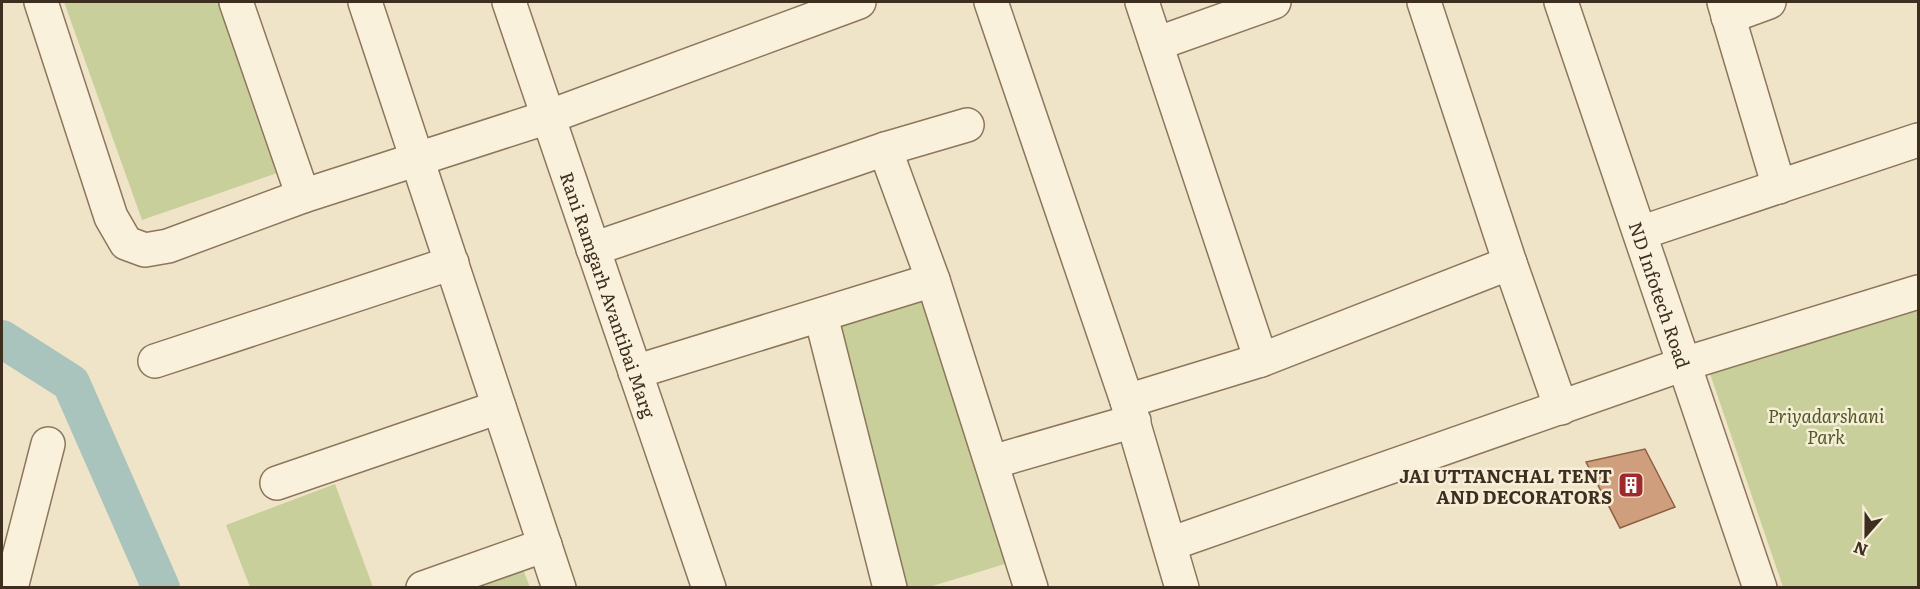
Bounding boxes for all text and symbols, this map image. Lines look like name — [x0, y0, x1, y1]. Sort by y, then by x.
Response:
street label: Rani Ramgarh Avantibai Marg — [554, 168, 664, 422]
street label: ND Infotech Road — [1623, 218, 1698, 372]
park label: Priyadarshani Park — [1768, 402, 1885, 450]
place label: JAI UTTANCHAL TENT AND DECORATORS — [1399, 462, 1613, 510]
building icon: JAI UTTANCHAL TENT AND DECORATORS — [1616, 470, 1646, 500]
north arrow — [1836, 505, 1896, 565]
text: N — [1850, 536, 1871, 564]

